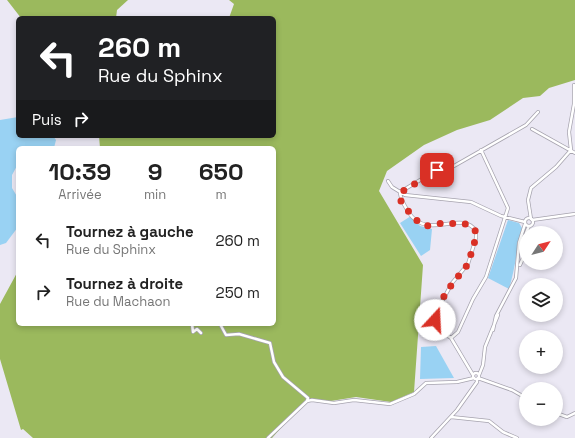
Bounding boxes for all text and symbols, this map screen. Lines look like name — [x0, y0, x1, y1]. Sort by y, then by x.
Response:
text: 260 m — [98, 29, 181, 65]
icon: left — [32, 32, 84, 84]
text: Rue du Sphinx — [98, 64, 223, 87]
icon: right — [70, 108, 92, 130]
text: Puis — [32, 110, 62, 129]
pin — [420, 153, 454, 187]
text: 10:39 — [48, 156, 111, 187]
text: 9 — [148, 156, 163, 187]
text: 650 — [199, 156, 244, 187]
icon: arrive — [426, 159, 448, 181]
text: Arrivée — [58, 186, 102, 203]
text: min — [144, 186, 166, 203]
text: m — [216, 186, 227, 203]
text: Tournez à gauche — [66, 222, 194, 241]
north arrow — [519, 226, 563, 270]
map controls — [519, 226, 563, 426]
icon: left — [32, 229, 54, 251]
text: 260 m — [215, 231, 260, 250]
text: Rue du Sphinx — [66, 241, 156, 258]
text: Tournez à droite — [66, 274, 183, 293]
button: layers — [519, 278, 563, 322]
icon: right — [32, 281, 54, 303]
text: 250 m — [216, 283, 260, 302]
text: Rue du Machaon — [66, 293, 170, 310]
position arrow — [414, 299, 456, 341]
button: + — [519, 330, 563, 374]
button: − — [519, 382, 563, 426]

